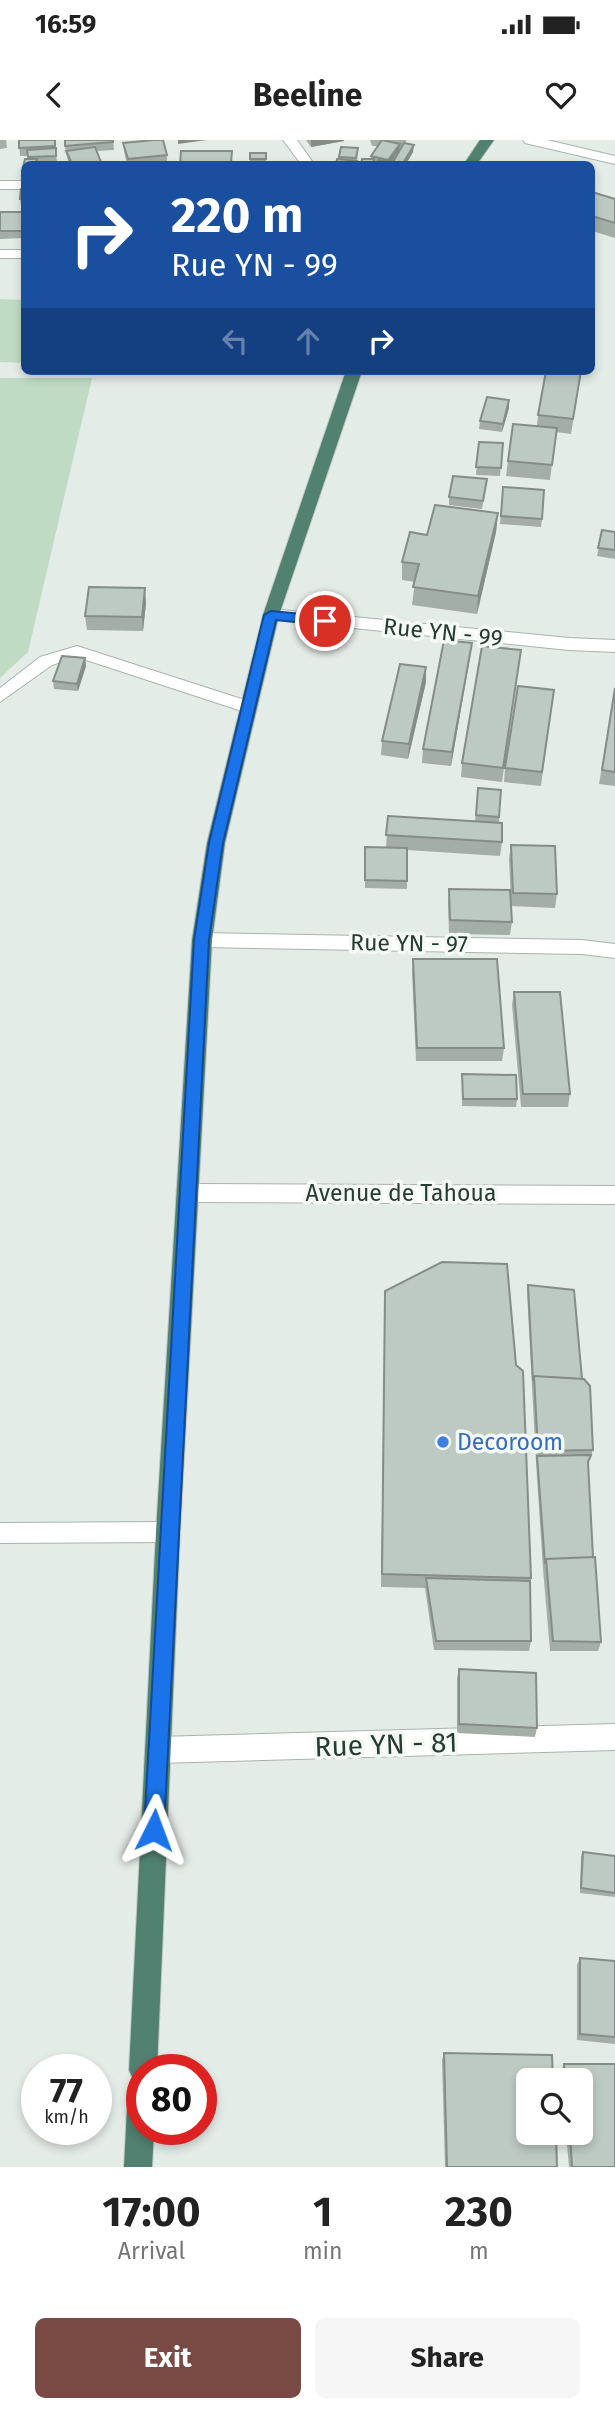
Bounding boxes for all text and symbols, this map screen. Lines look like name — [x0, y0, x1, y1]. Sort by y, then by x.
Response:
text: 16:59 — [35, 9, 96, 40]
icon: back — [35, 76, 73, 114]
text: Beeline — [253, 76, 362, 114]
icon: heart — [542, 76, 580, 114]
text: 220 m — [171, 186, 303, 245]
icon: right — [56, 189, 147, 280]
text: Rue YN - 99 — [171, 246, 338, 284]
icon: left — [216, 322, 254, 360]
icon: ahead — [289, 322, 327, 360]
icon: right — [362, 322, 400, 360]
pin — [295, 591, 355, 651]
icon: arrive — [306, 602, 344, 640]
street label: Rue YN - 99 — [382, 612, 504, 652]
street label: Rue YN - 97 — [350, 928, 468, 958]
street label: Avenue de Tahoua — [306, 1179, 496, 1207]
place label: Decoroom — [457, 1428, 563, 1456]
marker: Decoroom — [435, 1434, 451, 1450]
street label: Rue YN - 81 — [314, 1726, 458, 1763]
position arrow — [117, 1793, 191, 1867]
speed limit sign: 80 — [126, 2054, 217, 2145]
map controls — [516, 2068, 593, 2145]
button: search — [516, 2068, 593, 2145]
text: 77 — [50, 2069, 83, 2111]
text: km/h — [44, 2106, 89, 2128]
text: 17:00 — [102, 2187, 201, 2237]
text: 1 — [313, 2187, 332, 2237]
text: 230 — [445, 2187, 513, 2237]
text: Arrival — [118, 2237, 185, 2265]
text: min — [303, 2237, 343, 2265]
text: m — [469, 2237, 489, 2265]
button: Exit — [35, 2318, 301, 2398]
button: Share — [315, 2318, 580, 2398]

